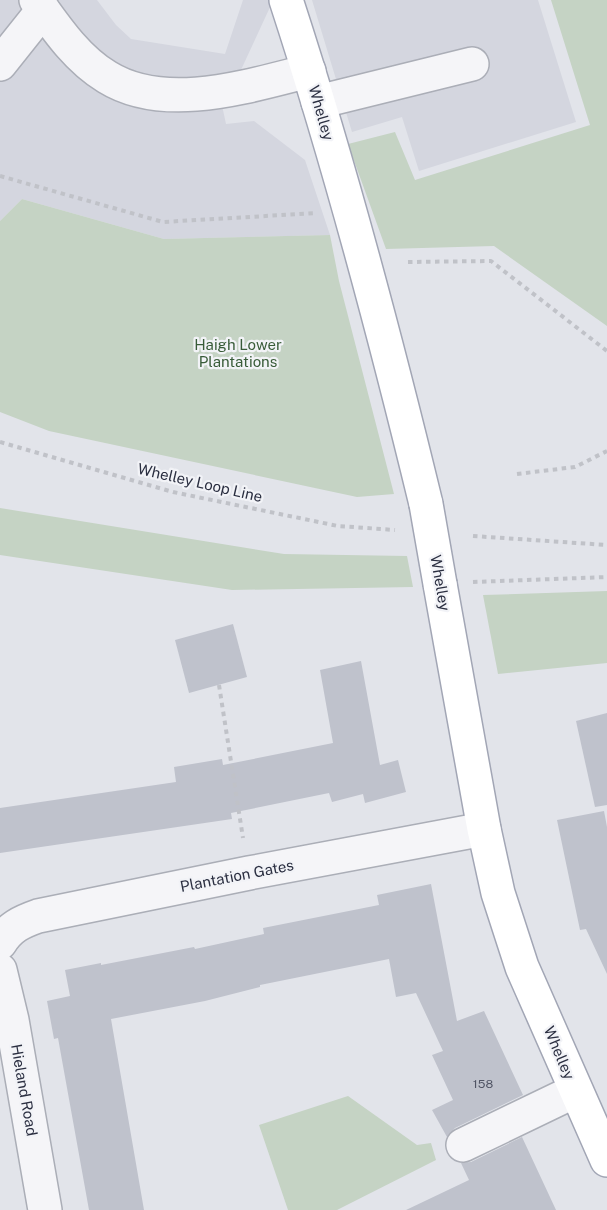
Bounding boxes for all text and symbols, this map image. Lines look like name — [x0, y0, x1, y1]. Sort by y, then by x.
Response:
street label: Whelley — [306, 83, 337, 142]
park label: Haigh Lower Plantations — [194, 336, 282, 370]
street label: Whelley Loop Line — [136, 460, 264, 505]
street label: Whelley — [427, 554, 454, 612]
street label: Plantation Gates — [179, 856, 295, 895]
street label: Whelley — [541, 1024, 578, 1082]
street label: Hieland Road — [8, 1043, 41, 1137]
house number: 158 — [473, 1077, 493, 1091]

